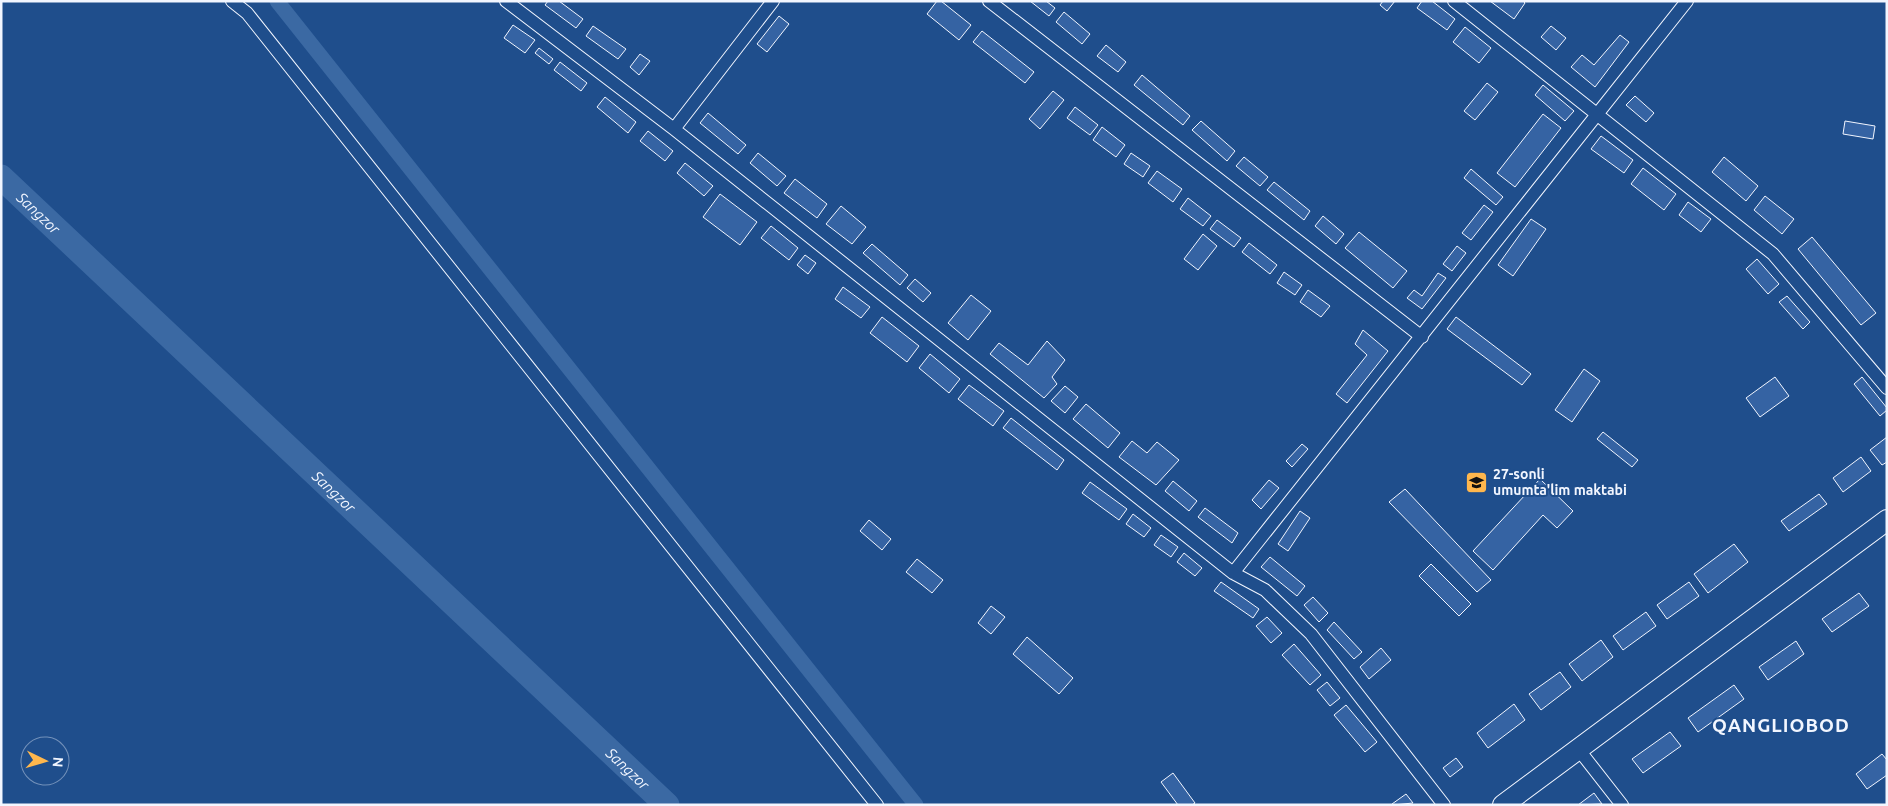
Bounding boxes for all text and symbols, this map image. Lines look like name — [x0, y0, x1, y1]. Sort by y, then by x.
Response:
water label: Sangzor — [13, 188, 65, 238]
water label: Sangzor — [308, 466, 360, 516]
place label: 27-sonli umumta'lim maktabi — [1493, 466, 1627, 498]
school or university icon: 27-sonli umumta'lim maktabi — [1465, 470, 1489, 494]
district label: QANGLIOBOD — [1712, 714, 1850, 736]
north arrow — [20, 736, 70, 786]
water label: Sangzor — [602, 743, 654, 794]
text: N — [50, 756, 66, 768]

